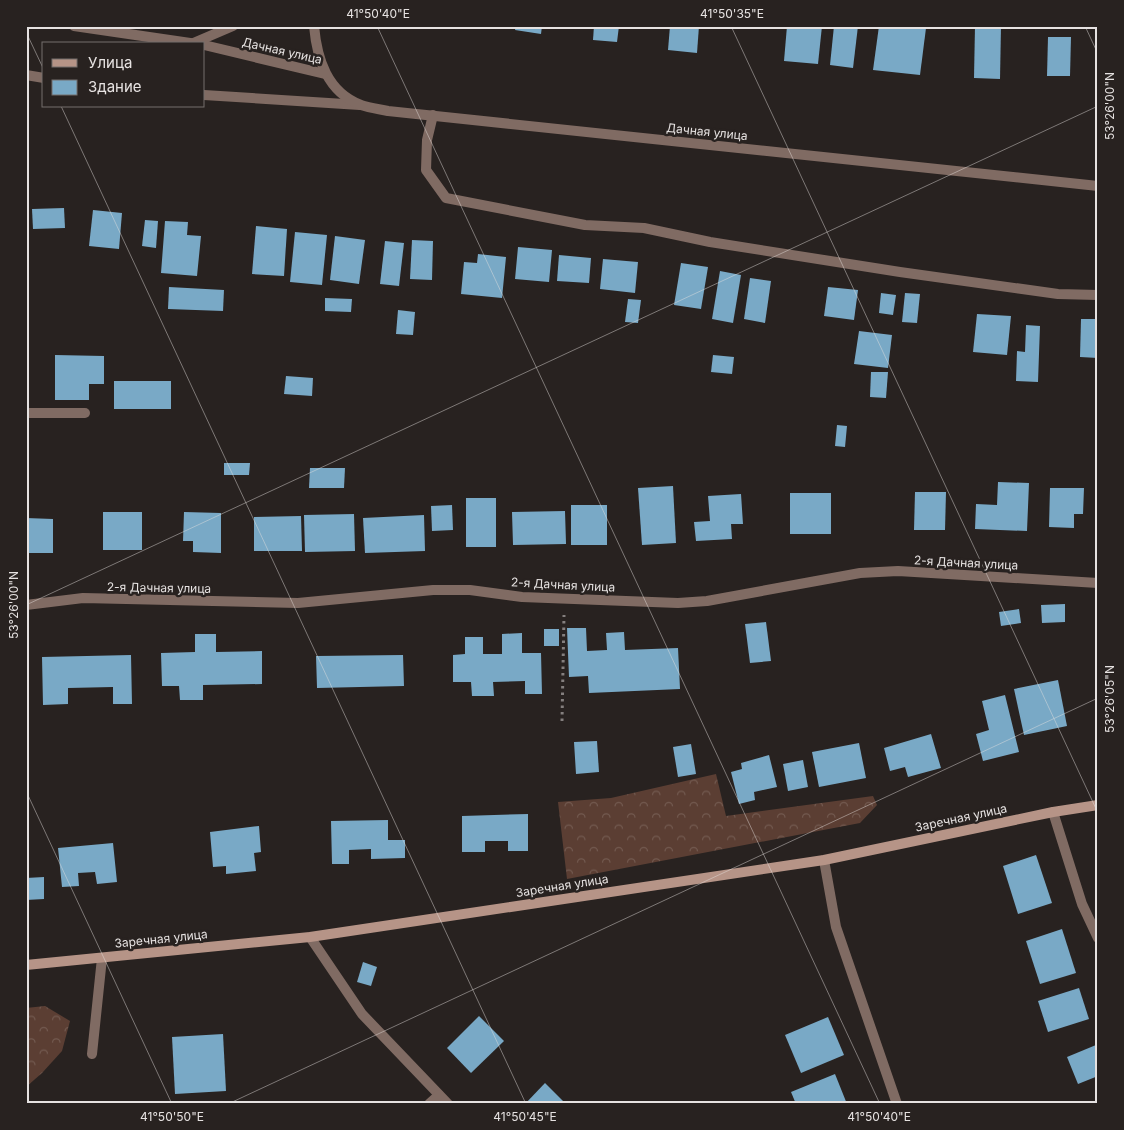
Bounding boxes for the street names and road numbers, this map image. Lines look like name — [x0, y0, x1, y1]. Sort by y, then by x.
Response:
street label: Дачная улица — [241, 34, 323, 67]
street label: Дачная улица — [666, 120, 748, 143]
street label: 2-я Дачная улица — [914, 552, 1019, 573]
street label: 2-я Дачная улица — [511, 574, 616, 595]
street label: 2-я Дачная улица — [107, 579, 211, 596]
street label: Заречная улица — [914, 800, 1008, 835]
street label: Заречная улица — [515, 871, 609, 900]
street label: Заречная улица — [114, 926, 208, 951]

